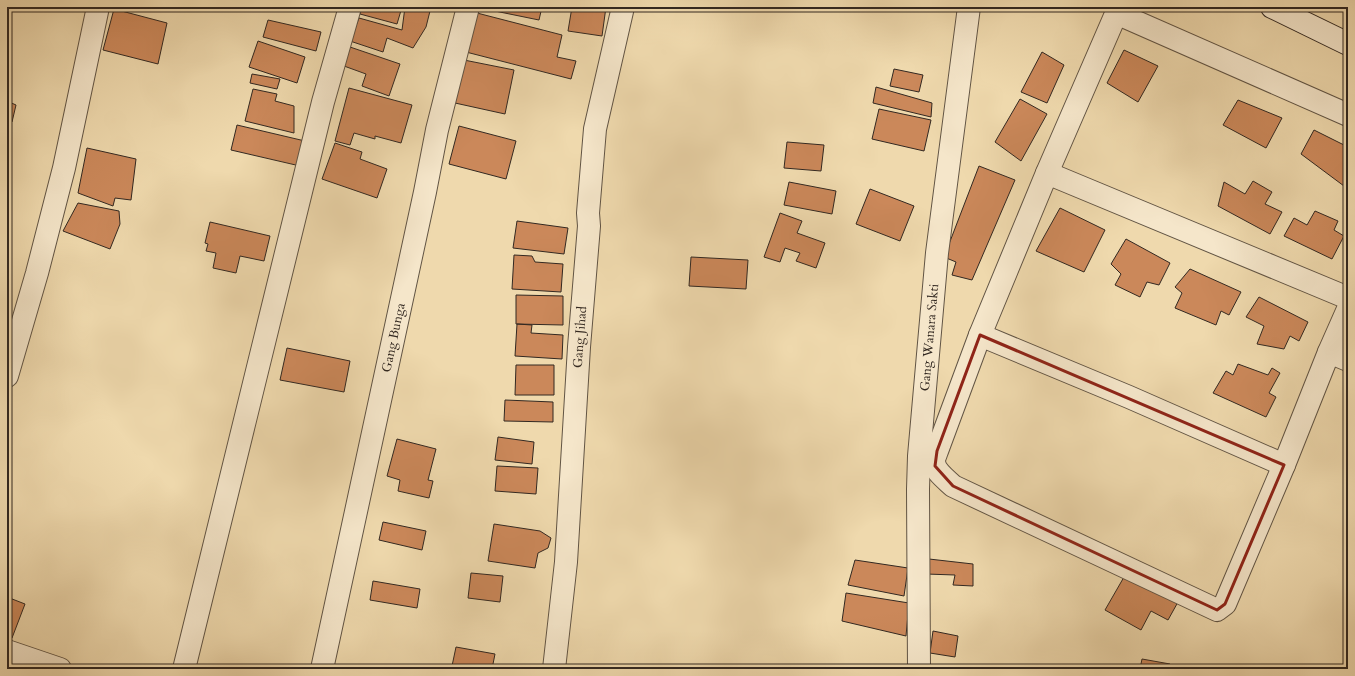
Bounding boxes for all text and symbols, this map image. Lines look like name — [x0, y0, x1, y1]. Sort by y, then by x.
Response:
street label: Gang Wanara Sakti — [916, 283, 943, 392]
street label: Gang Bunga — [377, 301, 410, 374]
street label: Gang Jihad — [569, 305, 591, 368]

